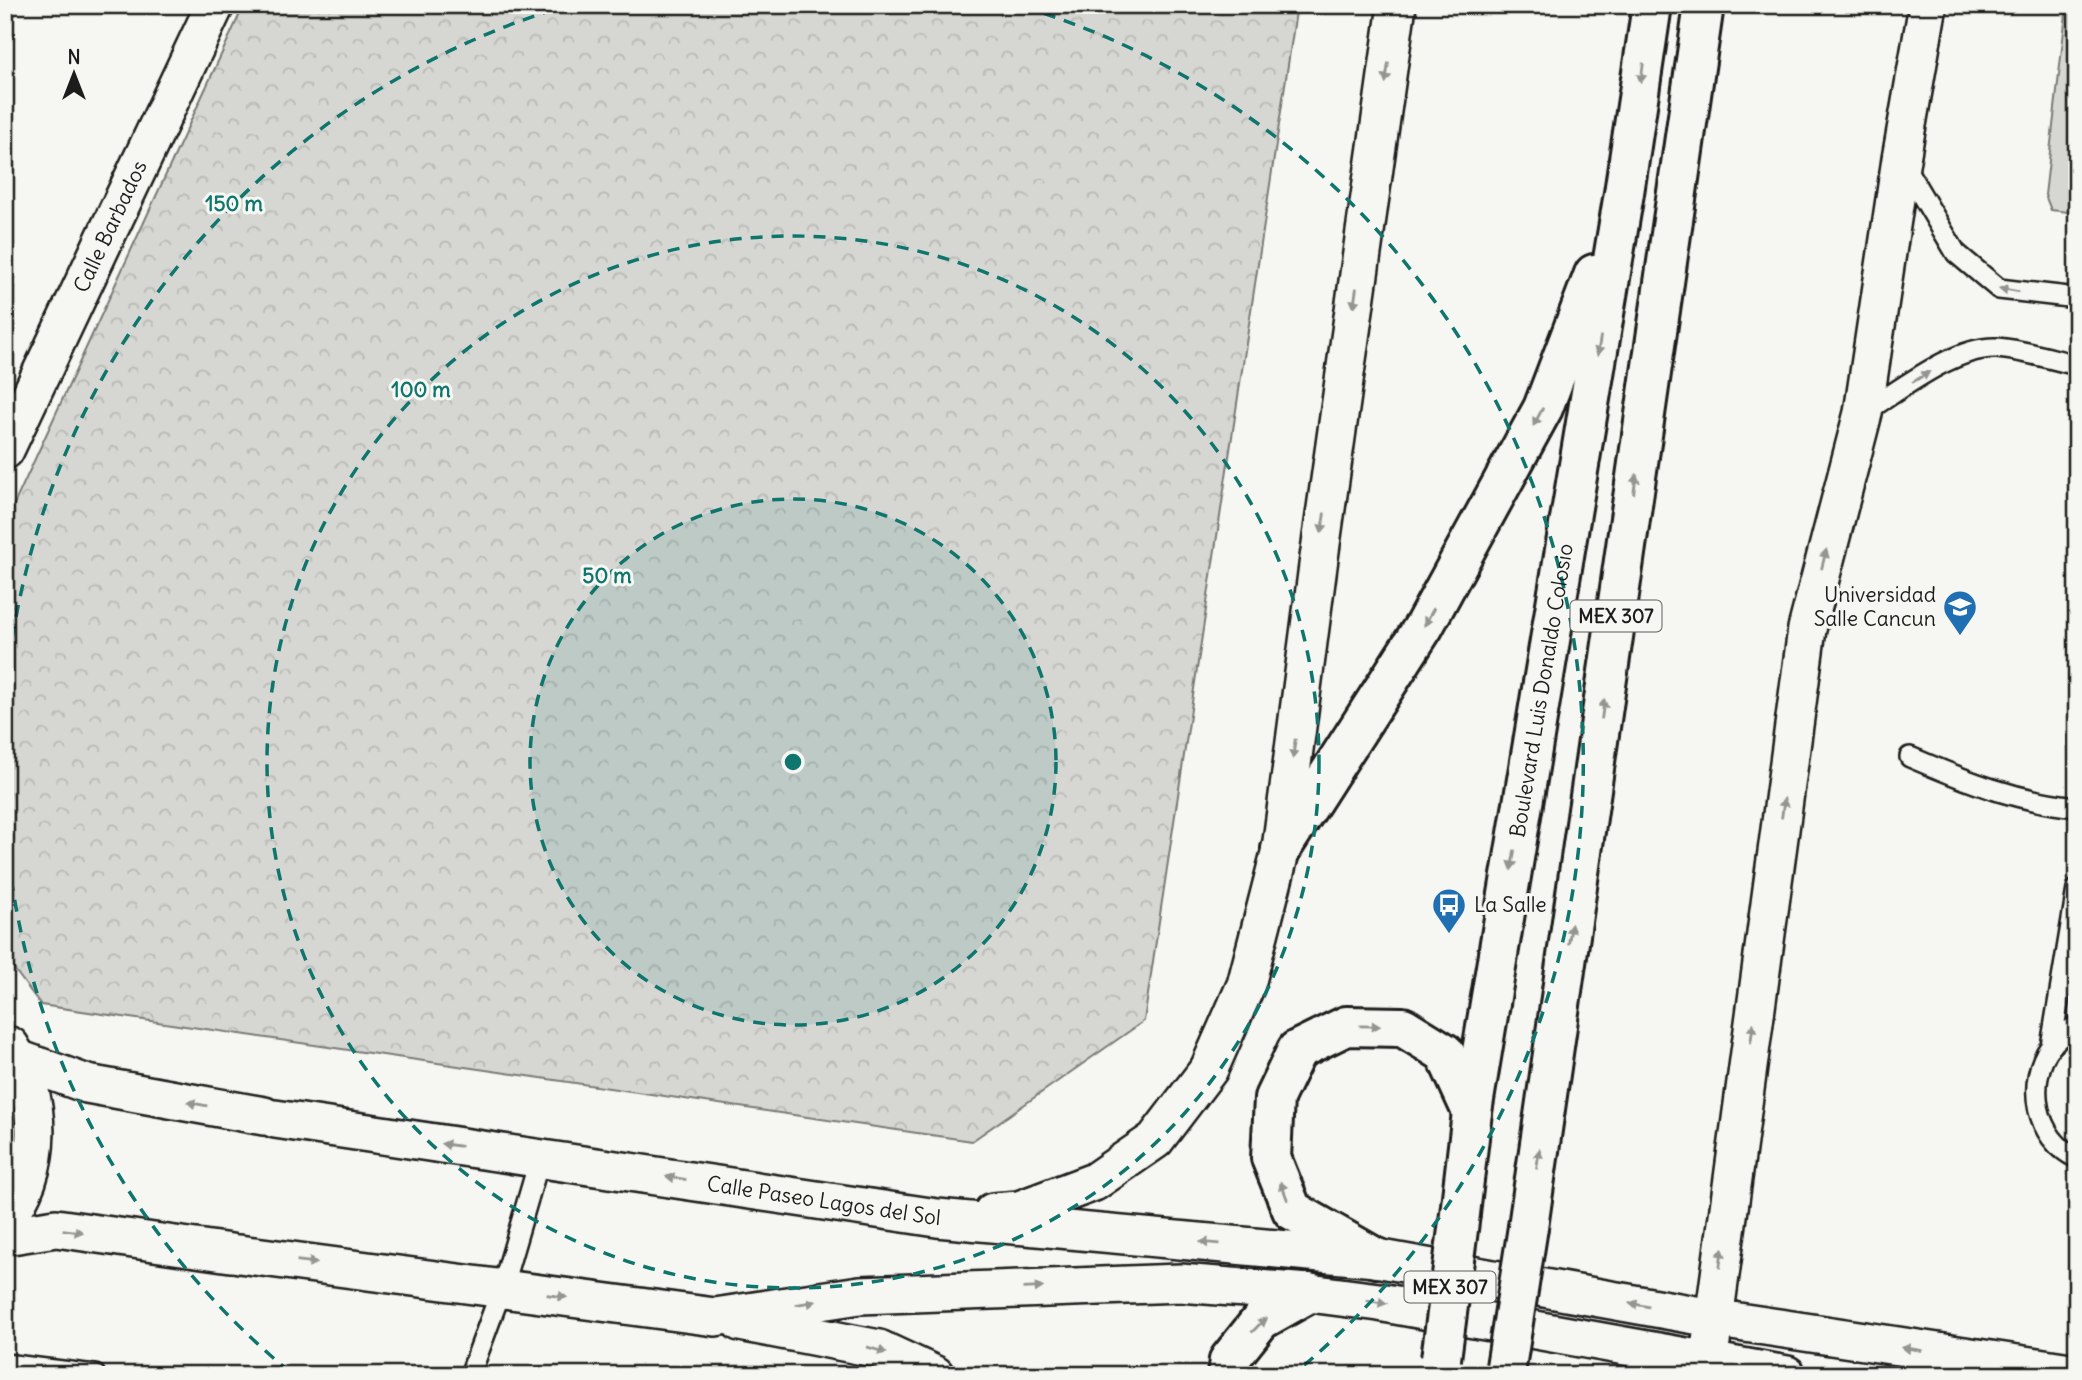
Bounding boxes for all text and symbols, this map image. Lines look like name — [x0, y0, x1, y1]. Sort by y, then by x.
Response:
north arrow — [38, 38, 108, 108]
text: N — [67, 45, 81, 69]
one-way arrow — [1381, 62, 1392, 84]
one-way arrow — [1636, 62, 1647, 84]
street label: Calle Barbados — [67, 156, 153, 297]
text: 150 m — [205, 190, 263, 217]
one-way arrow — [1998, 284, 2020, 295]
one-way arrow — [1349, 287, 1360, 309]
one-way arrow — [1593, 335, 1604, 357]
one-way arrow — [1911, 371, 1930, 384]
text: 100 m — [391, 376, 451, 403]
one-way arrow — [1533, 407, 1544, 427]
one-way arrow — [1630, 473, 1641, 495]
one-way arrow — [1318, 512, 1329, 534]
street label: Boulevard Luis Donaldo Colosio — [1504, 542, 1579, 839]
one-way arrow — [1819, 548, 1830, 570]
text: 50 m — [582, 562, 632, 589]
place label: Universidad Salle Cancun — [1814, 581, 1936, 632]
school or university icon: Universidad Salle Cancun — [1941, 588, 1979, 637]
road number: MEX 307 — [1570, 600, 1662, 632]
one-way arrow — [1423, 607, 1435, 626]
one-way arrow — [1597, 698, 1608, 720]
one-way arrow — [1288, 738, 1299, 760]
centre of rings — [781, 750, 805, 774]
one-way arrow — [1777, 796, 1788, 818]
one-way arrow — [1507, 849, 1518, 871]
bus stop icon: La Salle — [1430, 886, 1468, 935]
place label: La Salle — [1474, 891, 1547, 918]
one-way arrow — [1565, 923, 1576, 945]
one-way arrow — [1360, 1020, 1382, 1032]
one-way arrow — [1746, 1022, 1757, 1044]
one-way arrow — [186, 1098, 208, 1109]
one-way arrow — [440, 1139, 462, 1150]
one-way arrow — [1533, 1148, 1544, 1170]
street label: Calle Paseo Lagos del Sol — [705, 1170, 942, 1231]
one-way arrow — [665, 1173, 687, 1184]
one-way arrow — [1279, 1181, 1290, 1202]
one-way arrow — [62, 1225, 84, 1236]
one-way arrow — [1199, 1237, 1221, 1248]
one-way arrow — [1715, 1247, 1726, 1269]
one-way arrow — [296, 1257, 318, 1268]
road number: MEX 307 — [1404, 1272, 1496, 1302]
one-way arrow — [1022, 1283, 1044, 1294]
one-way arrow — [546, 1290, 568, 1301]
one-way arrow — [795, 1297, 817, 1308]
one-way arrow — [1366, 1297, 1388, 1308]
one-way arrow — [1628, 1299, 1650, 1310]
one-way arrow — [1250, 1317, 1267, 1334]
one-way arrow — [1901, 1343, 1923, 1354]
one-way arrow — [867, 1346, 888, 1356]

